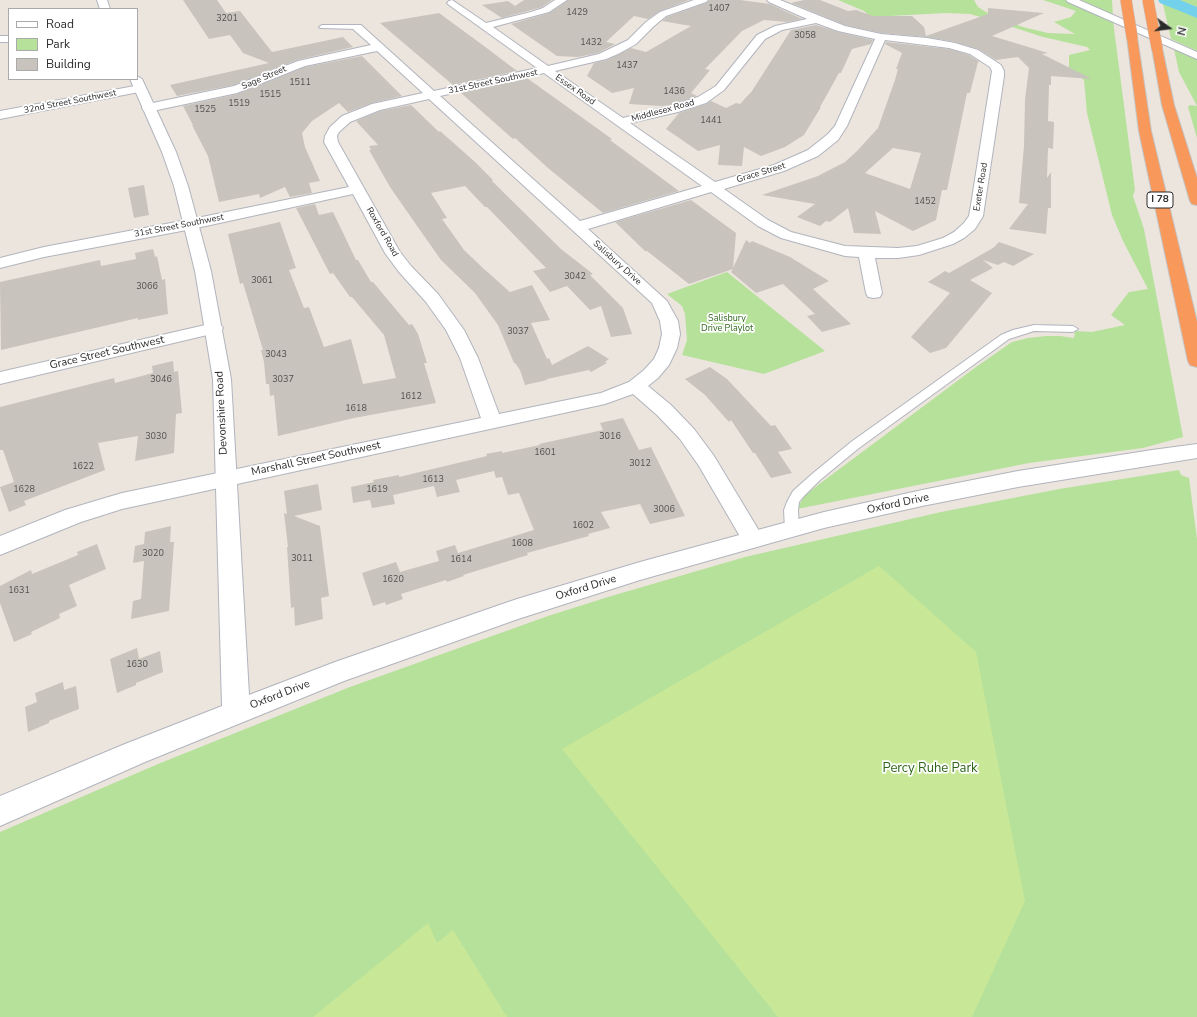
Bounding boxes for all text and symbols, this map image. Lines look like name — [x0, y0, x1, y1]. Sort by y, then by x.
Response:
house number: 1407 — [708, 4, 730, 14]
legend — [8, 8, 138, 80]
house number: 1429 — [566, 8, 588, 18]
north arrow — [1149, 8, 1189, 48]
house number: 3201 — [216, 14, 238, 24]
text: Road — [46, 16, 74, 32]
text: N — [1173, 25, 1189, 37]
house number: 3058 — [794, 31, 816, 41]
text: Park — [46, 36, 70, 52]
house number: 1432 — [580, 38, 602, 48]
text: Building — [46, 56, 91, 72]
house number: 1437 — [616, 61, 638, 71]
street label: Sage Street — [240, 64, 288, 92]
street label: 31st Street Southwest — [447, 67, 539, 97]
street label: Essex Road — [553, 72, 597, 108]
house number: 1511 — [289, 78, 311, 88]
house number: 1436 — [663, 87, 685, 97]
street label: 32nd Street Southwest — [23, 88, 117, 116]
house number: 1515 — [259, 90, 281, 100]
street label: Middlesex Road — [630, 97, 696, 125]
house number: 1519 — [228, 99, 250, 109]
house number: 1525 — [194, 105, 216, 115]
house number: 1441 — [700, 116, 722, 126]
street label: Grace Street — [735, 160, 787, 186]
street label: Exeter Road — [972, 162, 990, 212]
road number: I 78 — [1147, 192, 1173, 208]
house number: 1452 — [914, 197, 936, 207]
street label: Roxford Road — [364, 205, 400, 259]
street label: 31st Street Southwest — [133, 212, 225, 240]
street label: Salisbury Drive — [591, 238, 643, 288]
house number: 3042 — [564, 272, 586, 282]
house number: 3061 — [251, 276, 273, 286]
house number: 3066 — [136, 282, 158, 292]
park label: Salisbury Drive Playlot — [701, 314, 753, 335]
house number: 3037 — [507, 327, 529, 337]
street label: Grace Street Southwest — [48, 333, 166, 373]
house number: 3043 — [265, 350, 287, 360]
street label: Devonshire Road — [213, 371, 231, 455]
house number: 3046 — [150, 375, 172, 385]
house number: 3037 — [272, 375, 294, 385]
house number: 1612 — [400, 392, 422, 402]
house number: 1618 — [345, 404, 367, 414]
house number: 3030 — [145, 432, 167, 442]
house number: 3016 — [599, 432, 621, 442]
street label: Marshall Street Southwest — [250, 439, 382, 479]
house number: 1601 — [534, 448, 556, 458]
house number: 3012 — [629, 459, 651, 469]
house number: 1622 — [72, 462, 94, 472]
house number: 1613 — [422, 475, 444, 485]
house number: 1628 — [13, 485, 35, 495]
house number: 1619 — [366, 485, 388, 495]
street label: Oxford Drive — [866, 491, 930, 517]
house number: 3006 — [653, 505, 675, 515]
house number: 1602 — [572, 521, 594, 531]
house number: 1608 — [511, 539, 533, 549]
house number: 3020 — [142, 549, 164, 559]
house number: 3011 — [291, 554, 313, 564]
house number: 1614 — [450, 555, 472, 565]
street label: Oxford Drive — [554, 572, 618, 604]
house number: 1620 — [382, 575, 404, 585]
house number: 1631 — [8, 586, 30, 596]
house number: 1630 — [126, 660, 148, 670]
street label: Oxford Drive — [248, 678, 312, 712]
park label: Percy Ruhe Park — [882, 761, 978, 777]

